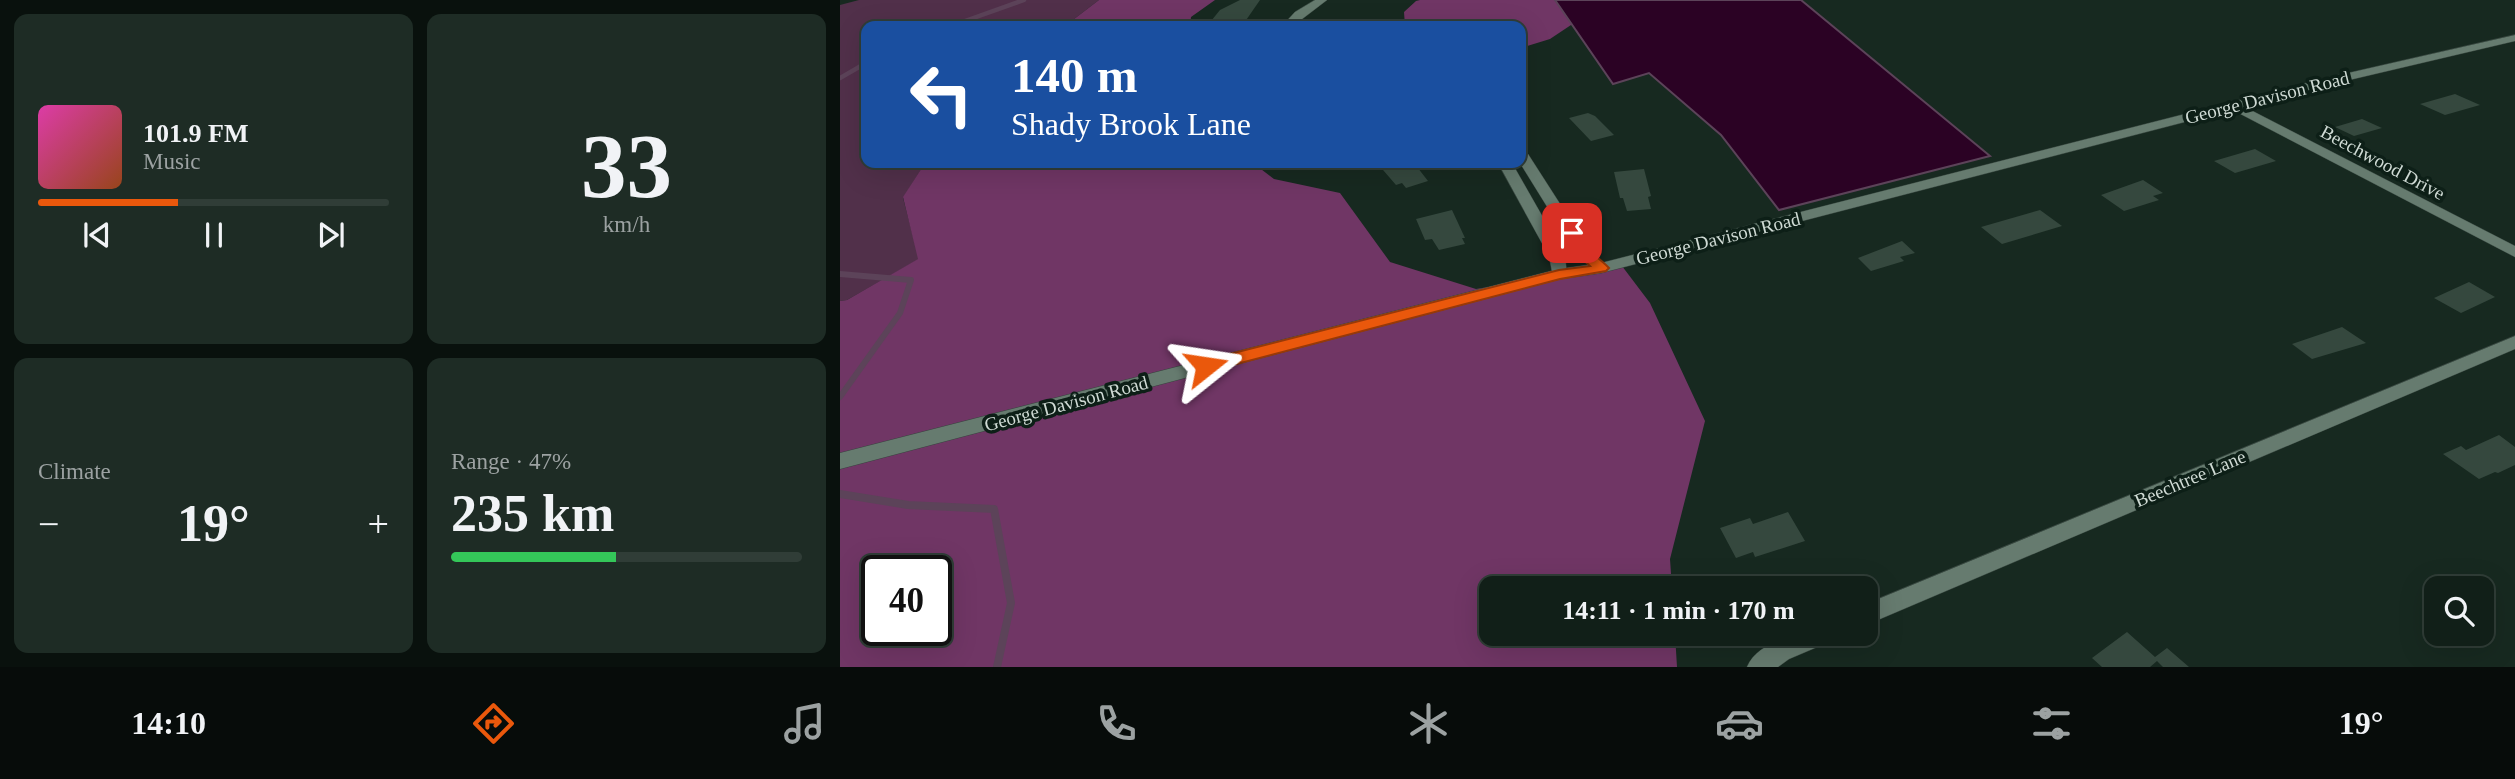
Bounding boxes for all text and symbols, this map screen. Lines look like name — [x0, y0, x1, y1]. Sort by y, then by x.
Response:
text: 140 m — [1011, 48, 1138, 103]
icon: left — [896, 49, 987, 140]
street label: George Davison Road — [2183, 67, 2352, 128]
text: Shady Brook Lane — [1011, 106, 1251, 142]
text: 33 — [581, 116, 672, 217]
text: 101.9 FM — [143, 119, 248, 148]
street label: Beechwood Drive — [2317, 121, 2448, 204]
text: Music — [143, 149, 201, 174]
pin — [1542, 203, 1602, 263]
street label: George Davison Road — [1634, 208, 1803, 269]
text: km/h — [603, 212, 650, 237]
icon: arrive — [1553, 214, 1591, 252]
icon: previous — [78, 216, 116, 254]
icon: pause — [195, 216, 233, 254]
icon: next — [312, 216, 350, 254]
position arrow — [1169, 329, 1243, 403]
street label: George Davison Road — [982, 371, 1151, 435]
street label: Beechtree Lane — [2131, 446, 2249, 511]
text: Range · 47% — [451, 449, 571, 474]
text: Climate — [38, 459, 111, 484]
text: 235 km — [451, 485, 614, 542]
text: 19° — [177, 495, 250, 552]
text: − — [38, 503, 59, 545]
text: + — [368, 503, 389, 545]
speed limit sign: 40 — [861, 555, 952, 646]
map controls — [2424, 576, 2494, 646]
button: search — [2424, 576, 2494, 646]
text: 14:11 · 1 min · 170 m — [1562, 596, 1795, 625]
icon: directions — [469, 699, 518, 748]
icon: music — [780, 699, 829, 748]
icon: phone — [1092, 699, 1141, 748]
icon: climate — [1404, 699, 1453, 748]
icon: car — [1715, 699, 1764, 748]
icon: filters — [2027, 699, 2076, 748]
text: 14:10 — [131, 705, 206, 741]
text: 19° — [2339, 705, 2384, 741]

